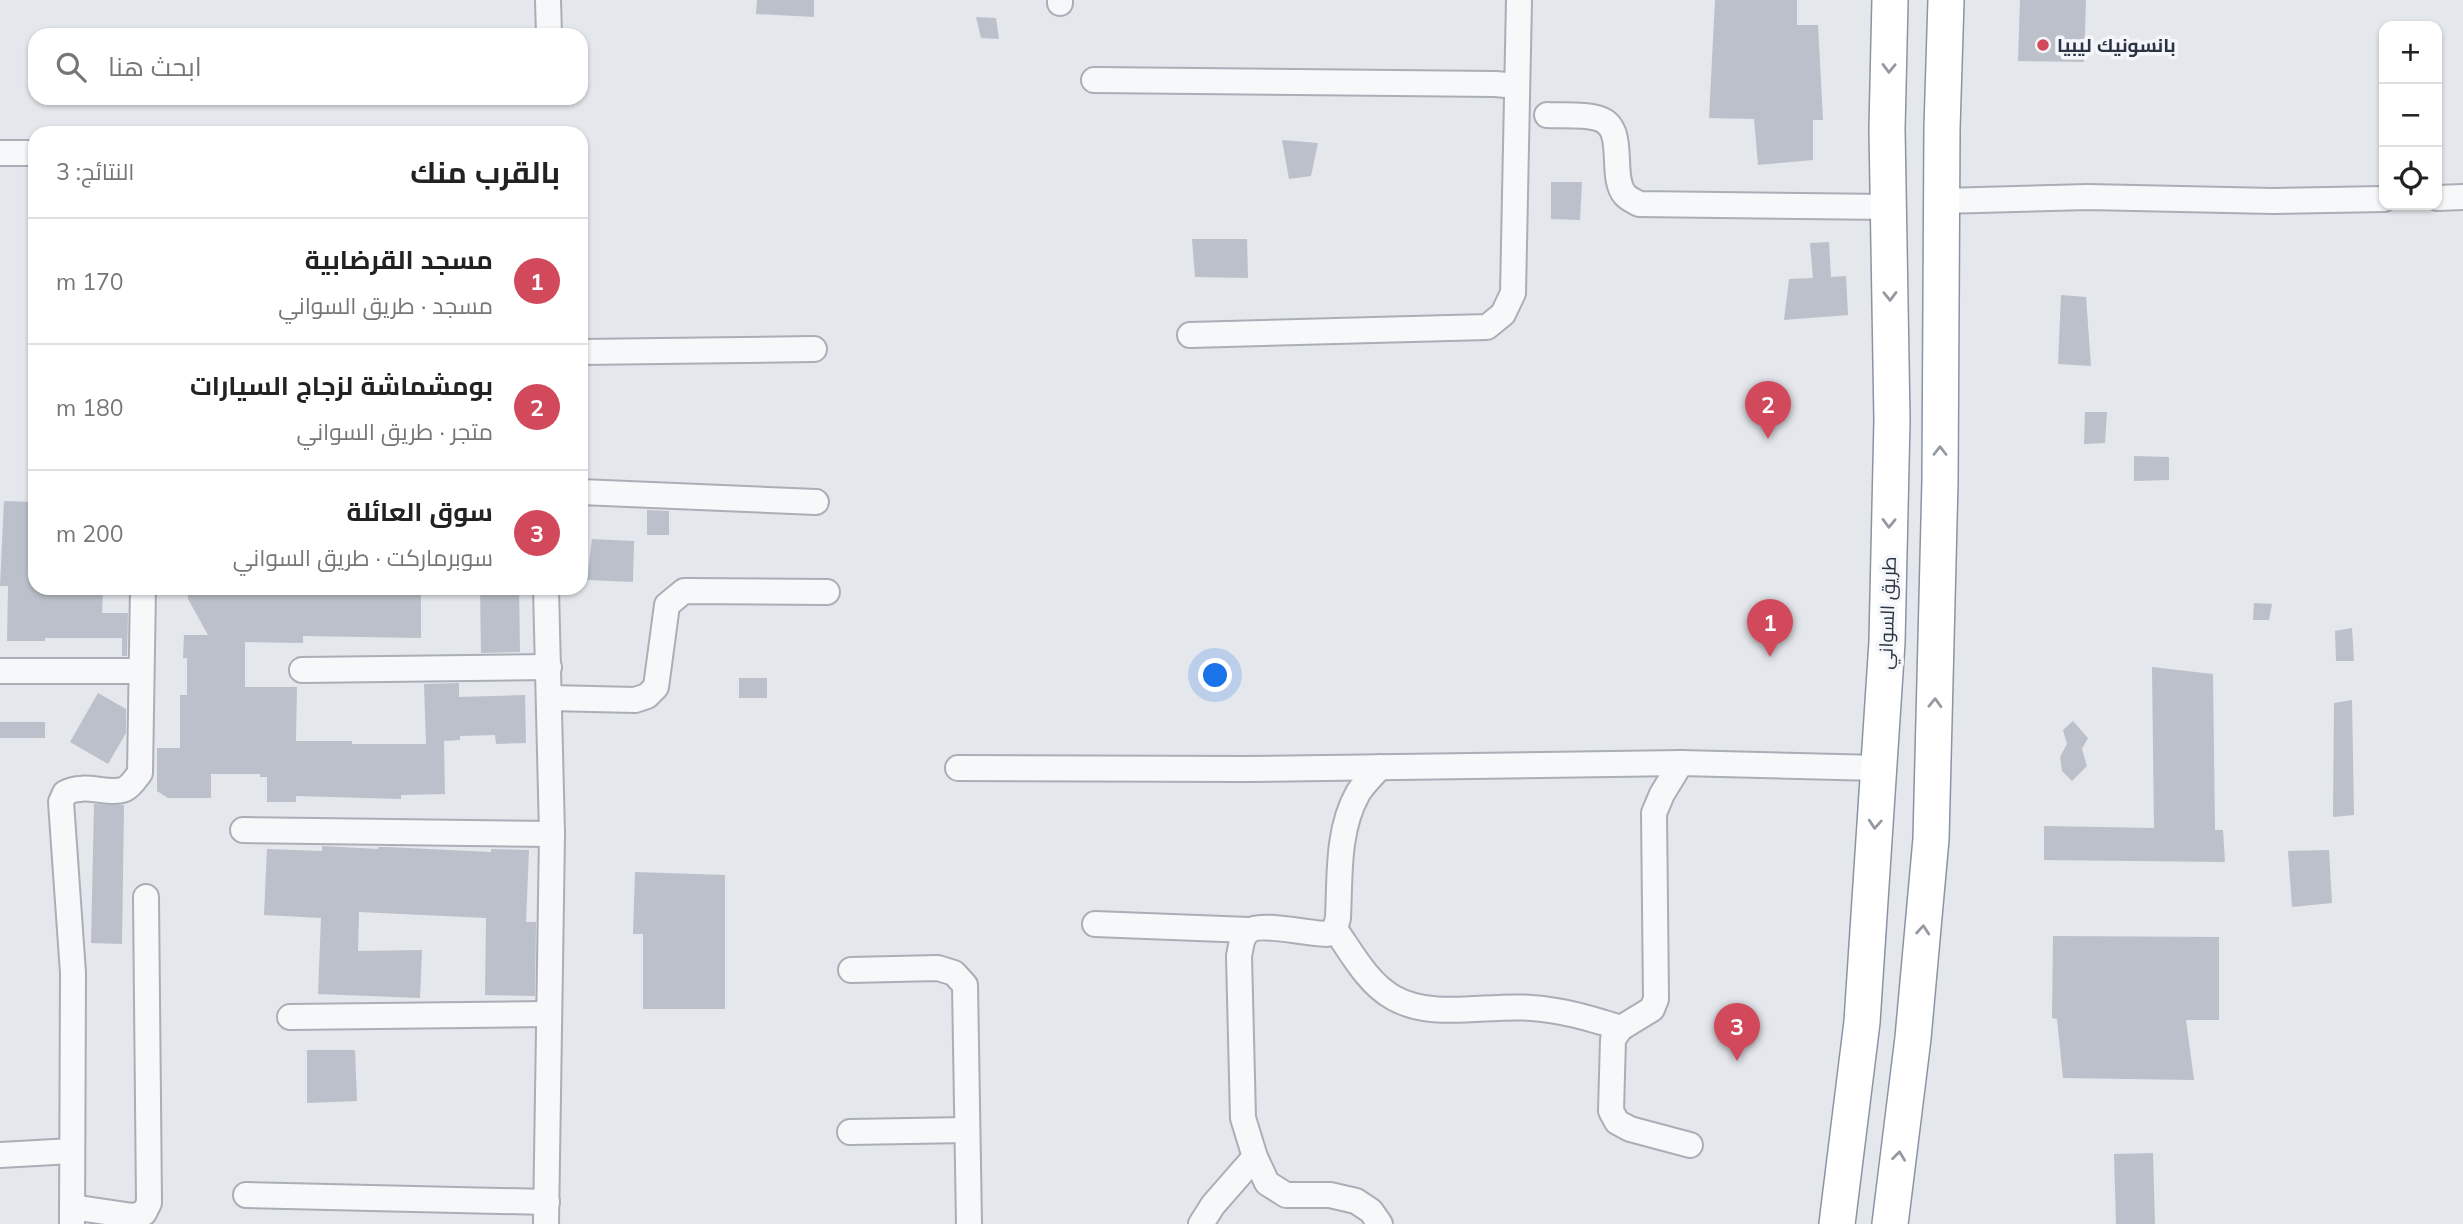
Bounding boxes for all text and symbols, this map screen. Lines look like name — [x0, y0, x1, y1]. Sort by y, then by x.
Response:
map controls — [2379, 21, 2442, 210]
button: + — [2379, 21, 2442, 84]
search box — [28, 28, 588, 105]
place label: بانسونيك ليبيا — [2057, 33, 2176, 57]
marker: بانسونيك ليبيا — [2035, 37, 2051, 53]
icon: search — [52, 48, 90, 86]
text: ابحث هنا — [108, 50, 202, 83]
one-way arrow — [1881, 63, 1896, 74]
button: − — [2379, 84, 2442, 147]
button: locate — [2379, 147, 2442, 210]
text: بالقرب منك — [410, 153, 560, 191]
text: النتائج: 3 — [56, 157, 134, 186]
text: مسجد القرضابية — [305, 243, 493, 276]
text: 170 m — [56, 267, 124, 296]
text: 1 — [530, 267, 544, 296]
text: مسجد · طريق السواني — [278, 291, 493, 320]
one-way arrow — [1882, 291, 1898, 301]
text: بومشماشة لزجاج السيارات — [190, 369, 493, 402]
pin: 2 — [1745, 381, 1791, 439]
text: 180 m — [56, 393, 124, 422]
text: 2 — [530, 393, 544, 422]
text: متجر · طريق السواني — [297, 417, 493, 446]
one-way arrow — [1932, 445, 1948, 456]
text: سوق العائلة — [347, 495, 493, 528]
one-way arrow — [1882, 518, 1897, 529]
text: 200 m — [56, 519, 124, 548]
text: 3 — [530, 519, 544, 548]
text: سوبرماركت · طريق السواني — [233, 543, 493, 572]
street label: طريق السواني — [1873, 556, 1904, 670]
pin: 1 — [1747, 599, 1793, 657]
your location — [1198, 658, 1232, 692]
one-way arrow — [1927, 697, 1942, 708]
one-way arrow — [1868, 819, 1883, 830]
one-way arrow — [1915, 924, 1930, 935]
pin: 3 — [1714, 1003, 1760, 1061]
one-way arrow — [1891, 1150, 1906, 1162]

